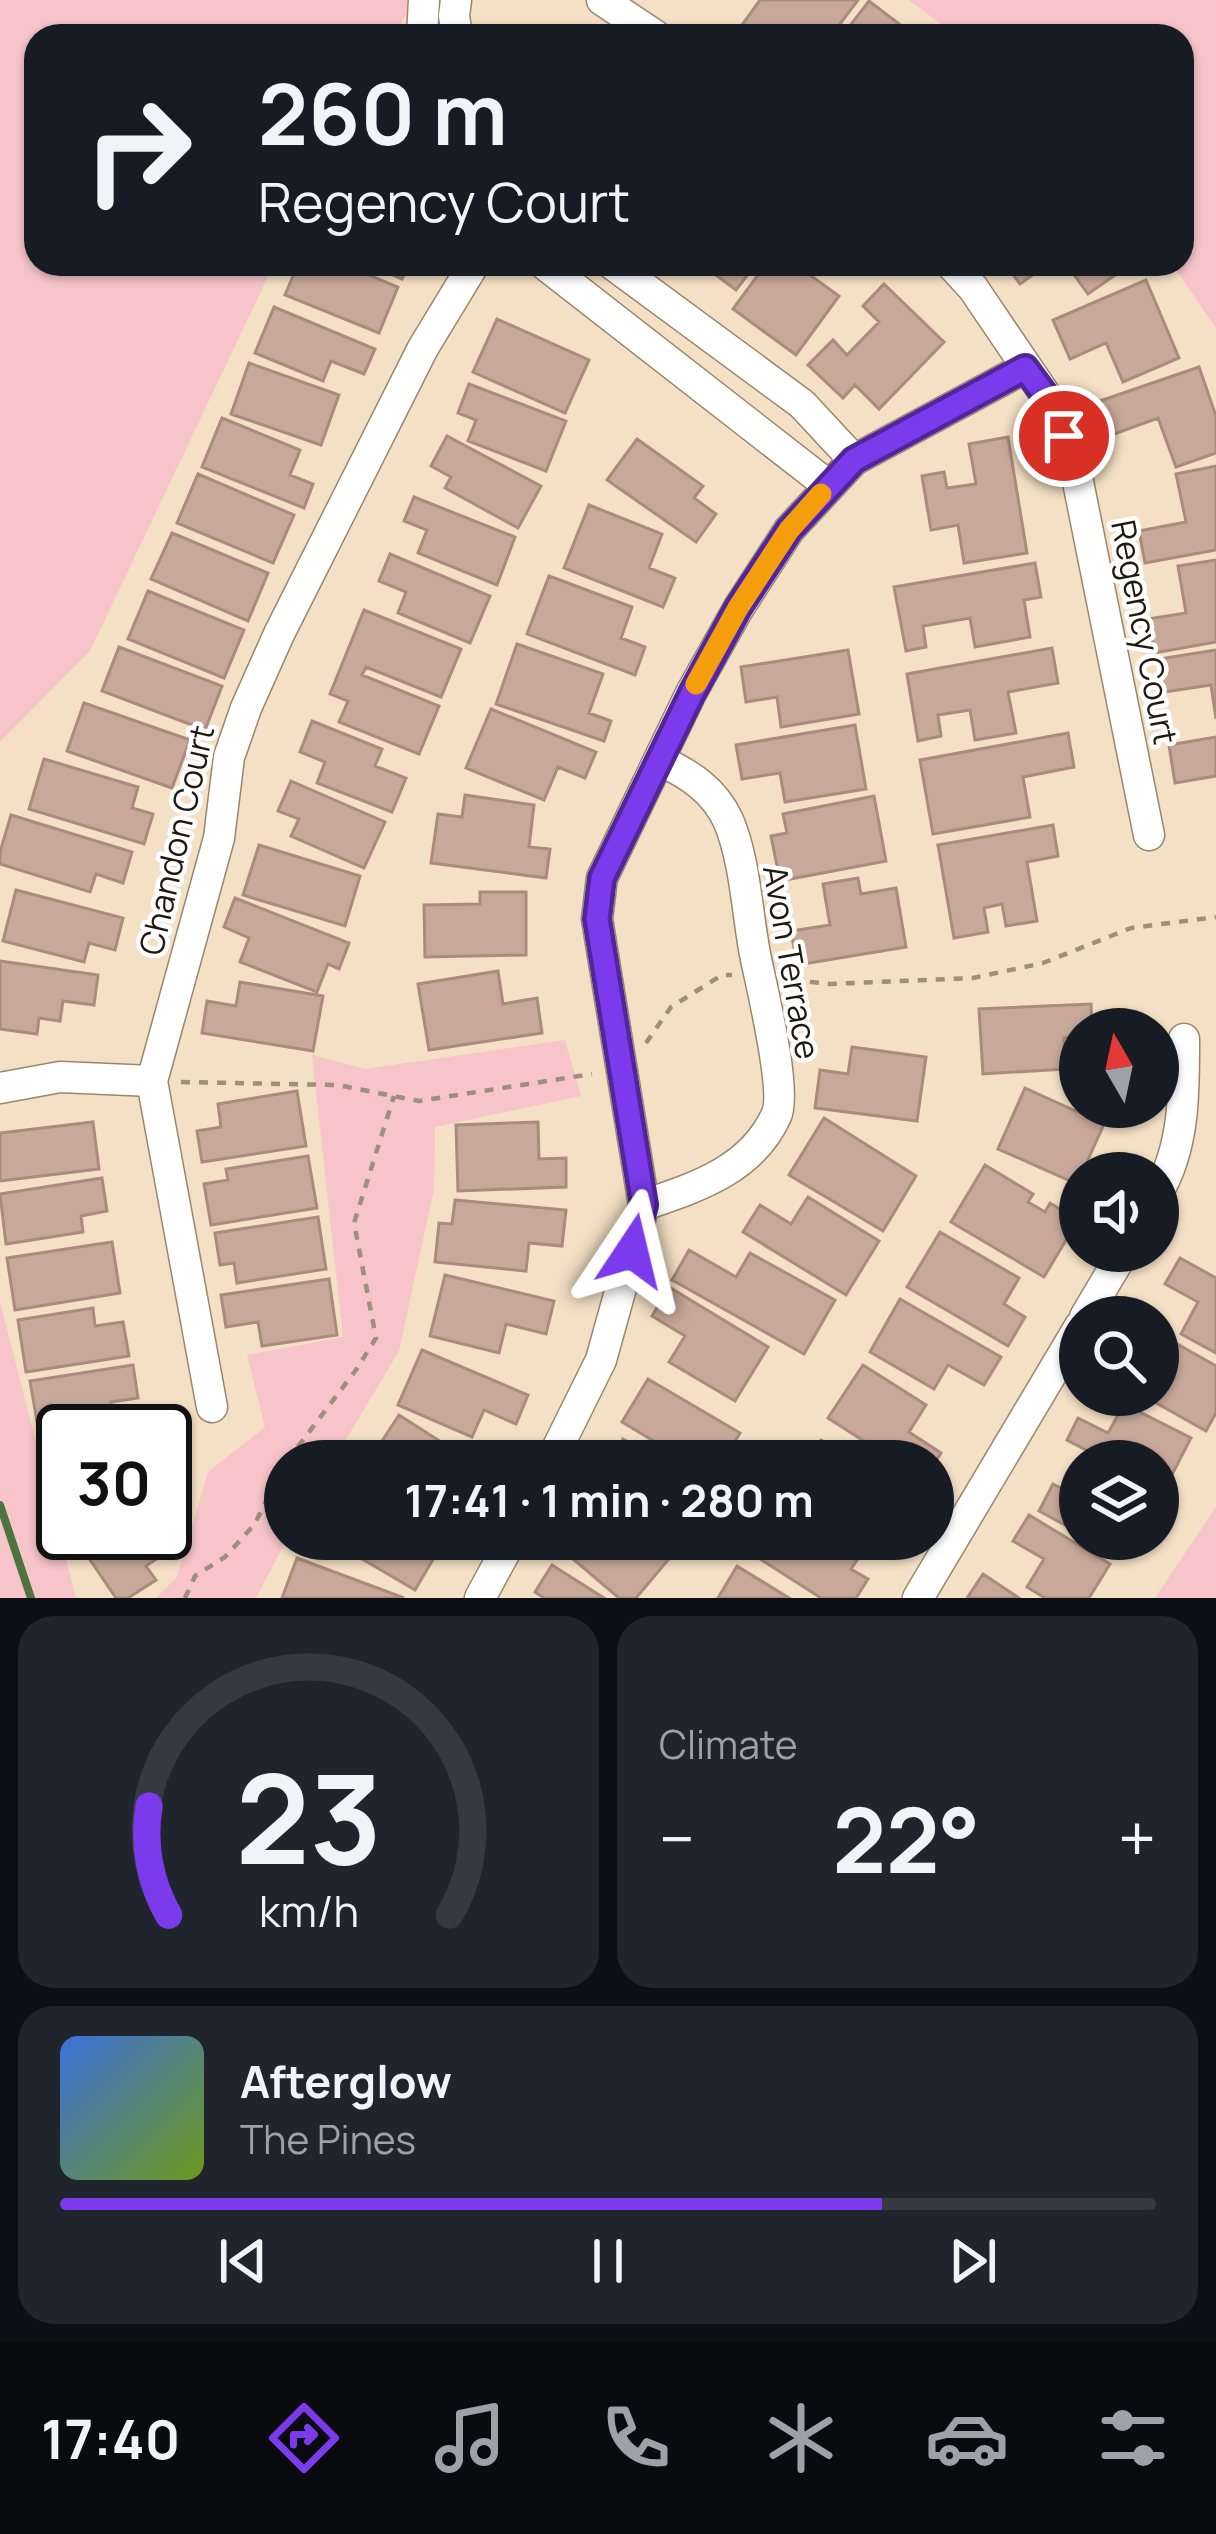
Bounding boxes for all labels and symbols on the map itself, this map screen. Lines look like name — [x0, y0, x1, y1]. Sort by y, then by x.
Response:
pin — [1013, 385, 1115, 487]
street label: Regency Court — [1101, 516, 1189, 748]
street label: Chandon Court — [128, 721, 224, 959]
street label: Avon Terrace — [753, 861, 831, 1063]
north arrow — [1059, 1008, 1179, 1128]
position arrow — [569, 1188, 695, 1314]
speed limit sign: 30 — [36, 1404, 192, 1560]

